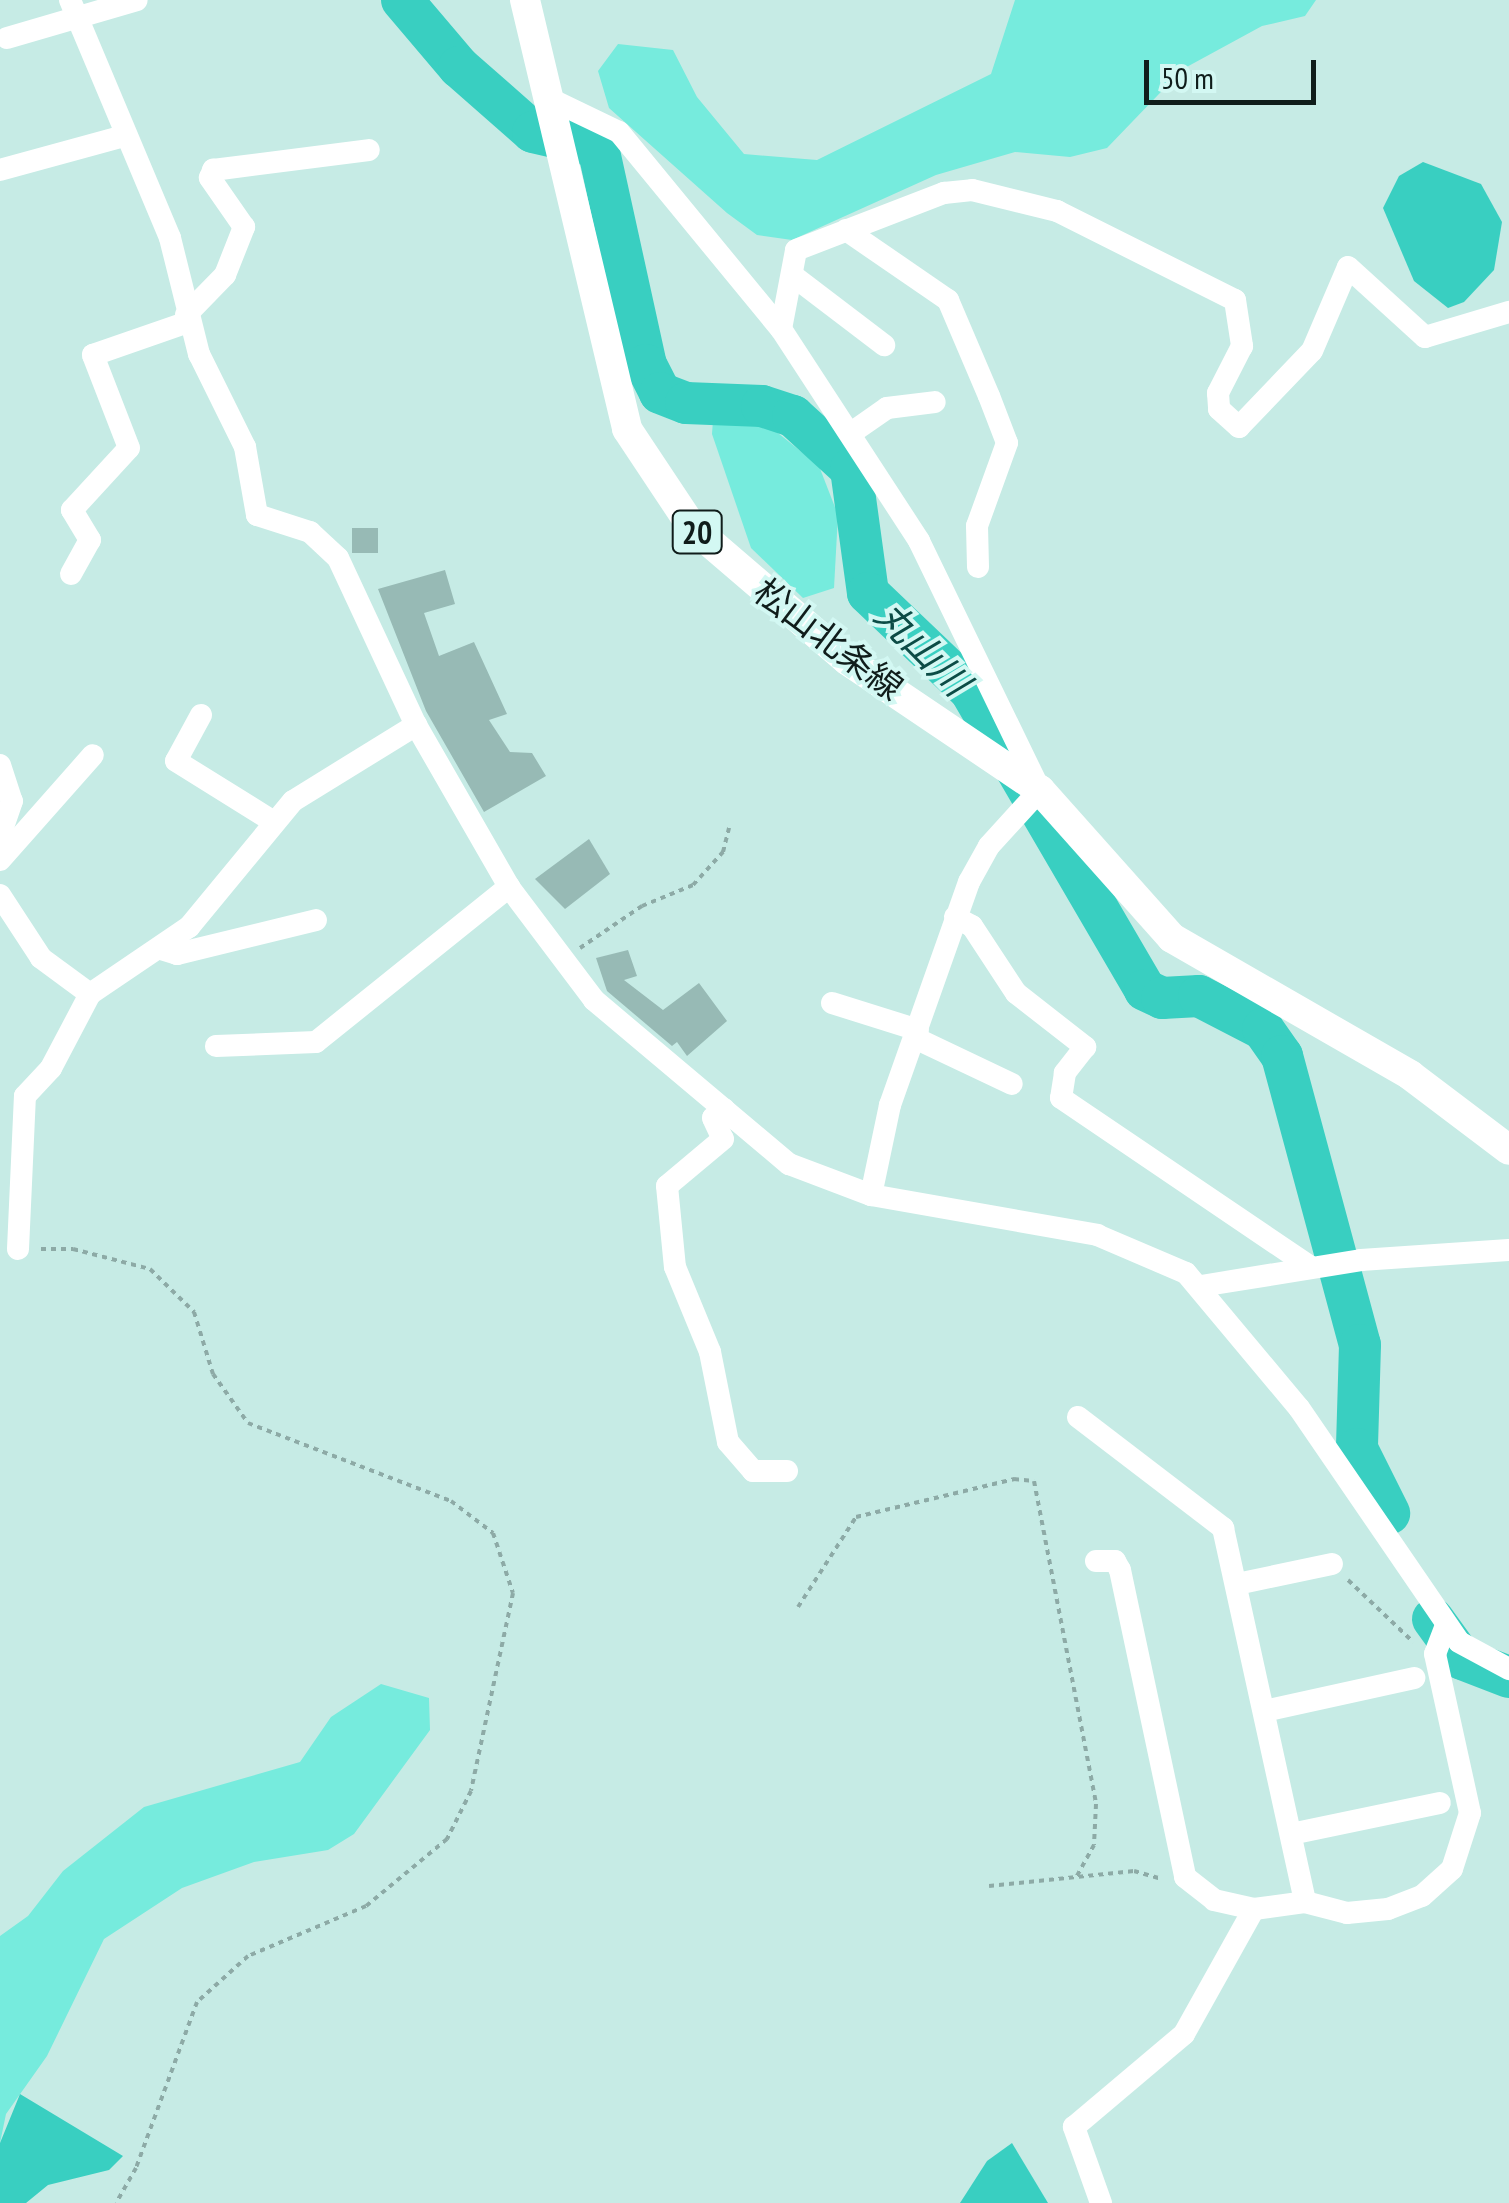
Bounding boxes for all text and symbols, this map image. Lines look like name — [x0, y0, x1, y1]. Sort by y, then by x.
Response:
scale bar — [1149, 40, 1322, 102]
text: 50 m — [1161, 58, 1214, 97]
road number: 20 — [670, 505, 724, 559]
street label: 松山北条線 — [746, 570, 912, 708]
water label: 丸山川 — [867, 592, 979, 704]

